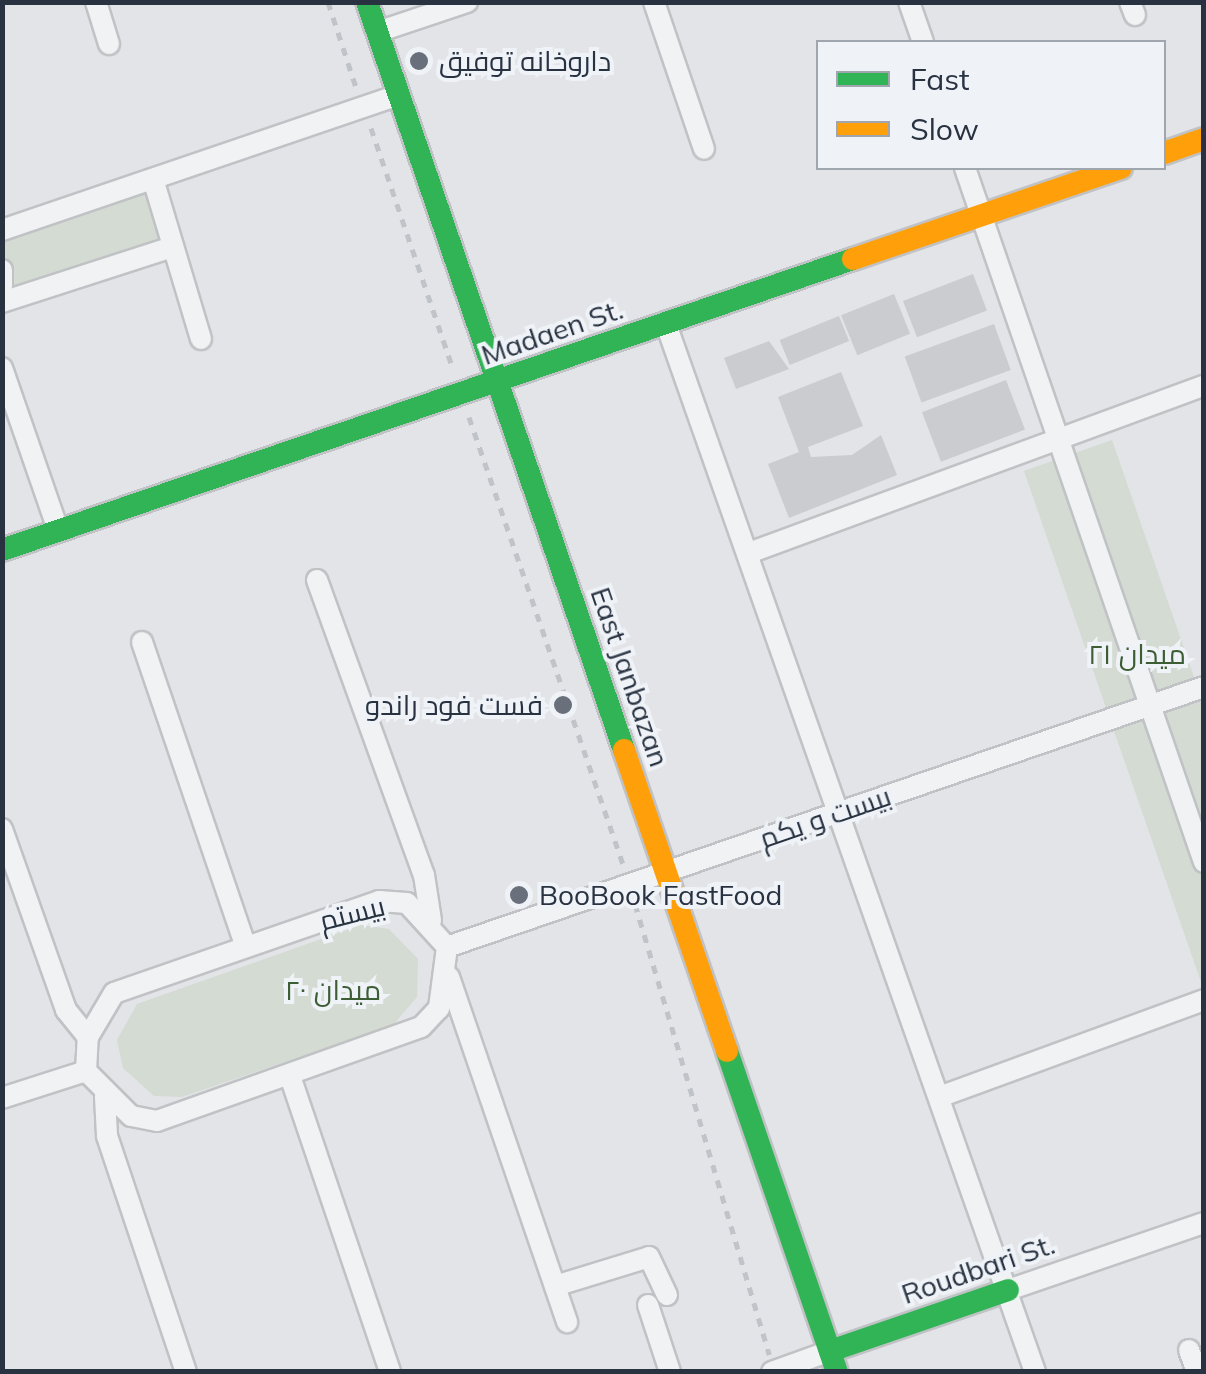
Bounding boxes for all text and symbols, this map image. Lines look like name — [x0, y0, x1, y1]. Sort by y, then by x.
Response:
legend — [816, 40, 1166, 170]
place label: داروخانه توفیق — [439, 44, 611, 78]
marker: داروخانه توفیق — [408, 50, 430, 72]
text: Fast — [910, 60, 970, 98]
text: Slow — [910, 110, 979, 148]
street label: Madaen St. — [477, 292, 627, 372]
street label: East Janbazan — [584, 583, 676, 771]
park label: میدان ۲۱ — [1088, 637, 1186, 671]
place label: فست فود راندو — [365, 688, 543, 722]
marker: فست فود راندو — [552, 694, 574, 716]
street label: بیست و یکم — [755, 779, 895, 855]
place label: BooBook FastFood — [539, 878, 782, 912]
marker: BooBook FastFood — [508, 884, 530, 906]
street label: بیستم — [316, 889, 388, 937]
park label: میدان ۲۰ — [285, 973, 381, 1007]
street label: Roudbari St. — [897, 1227, 1059, 1311]

